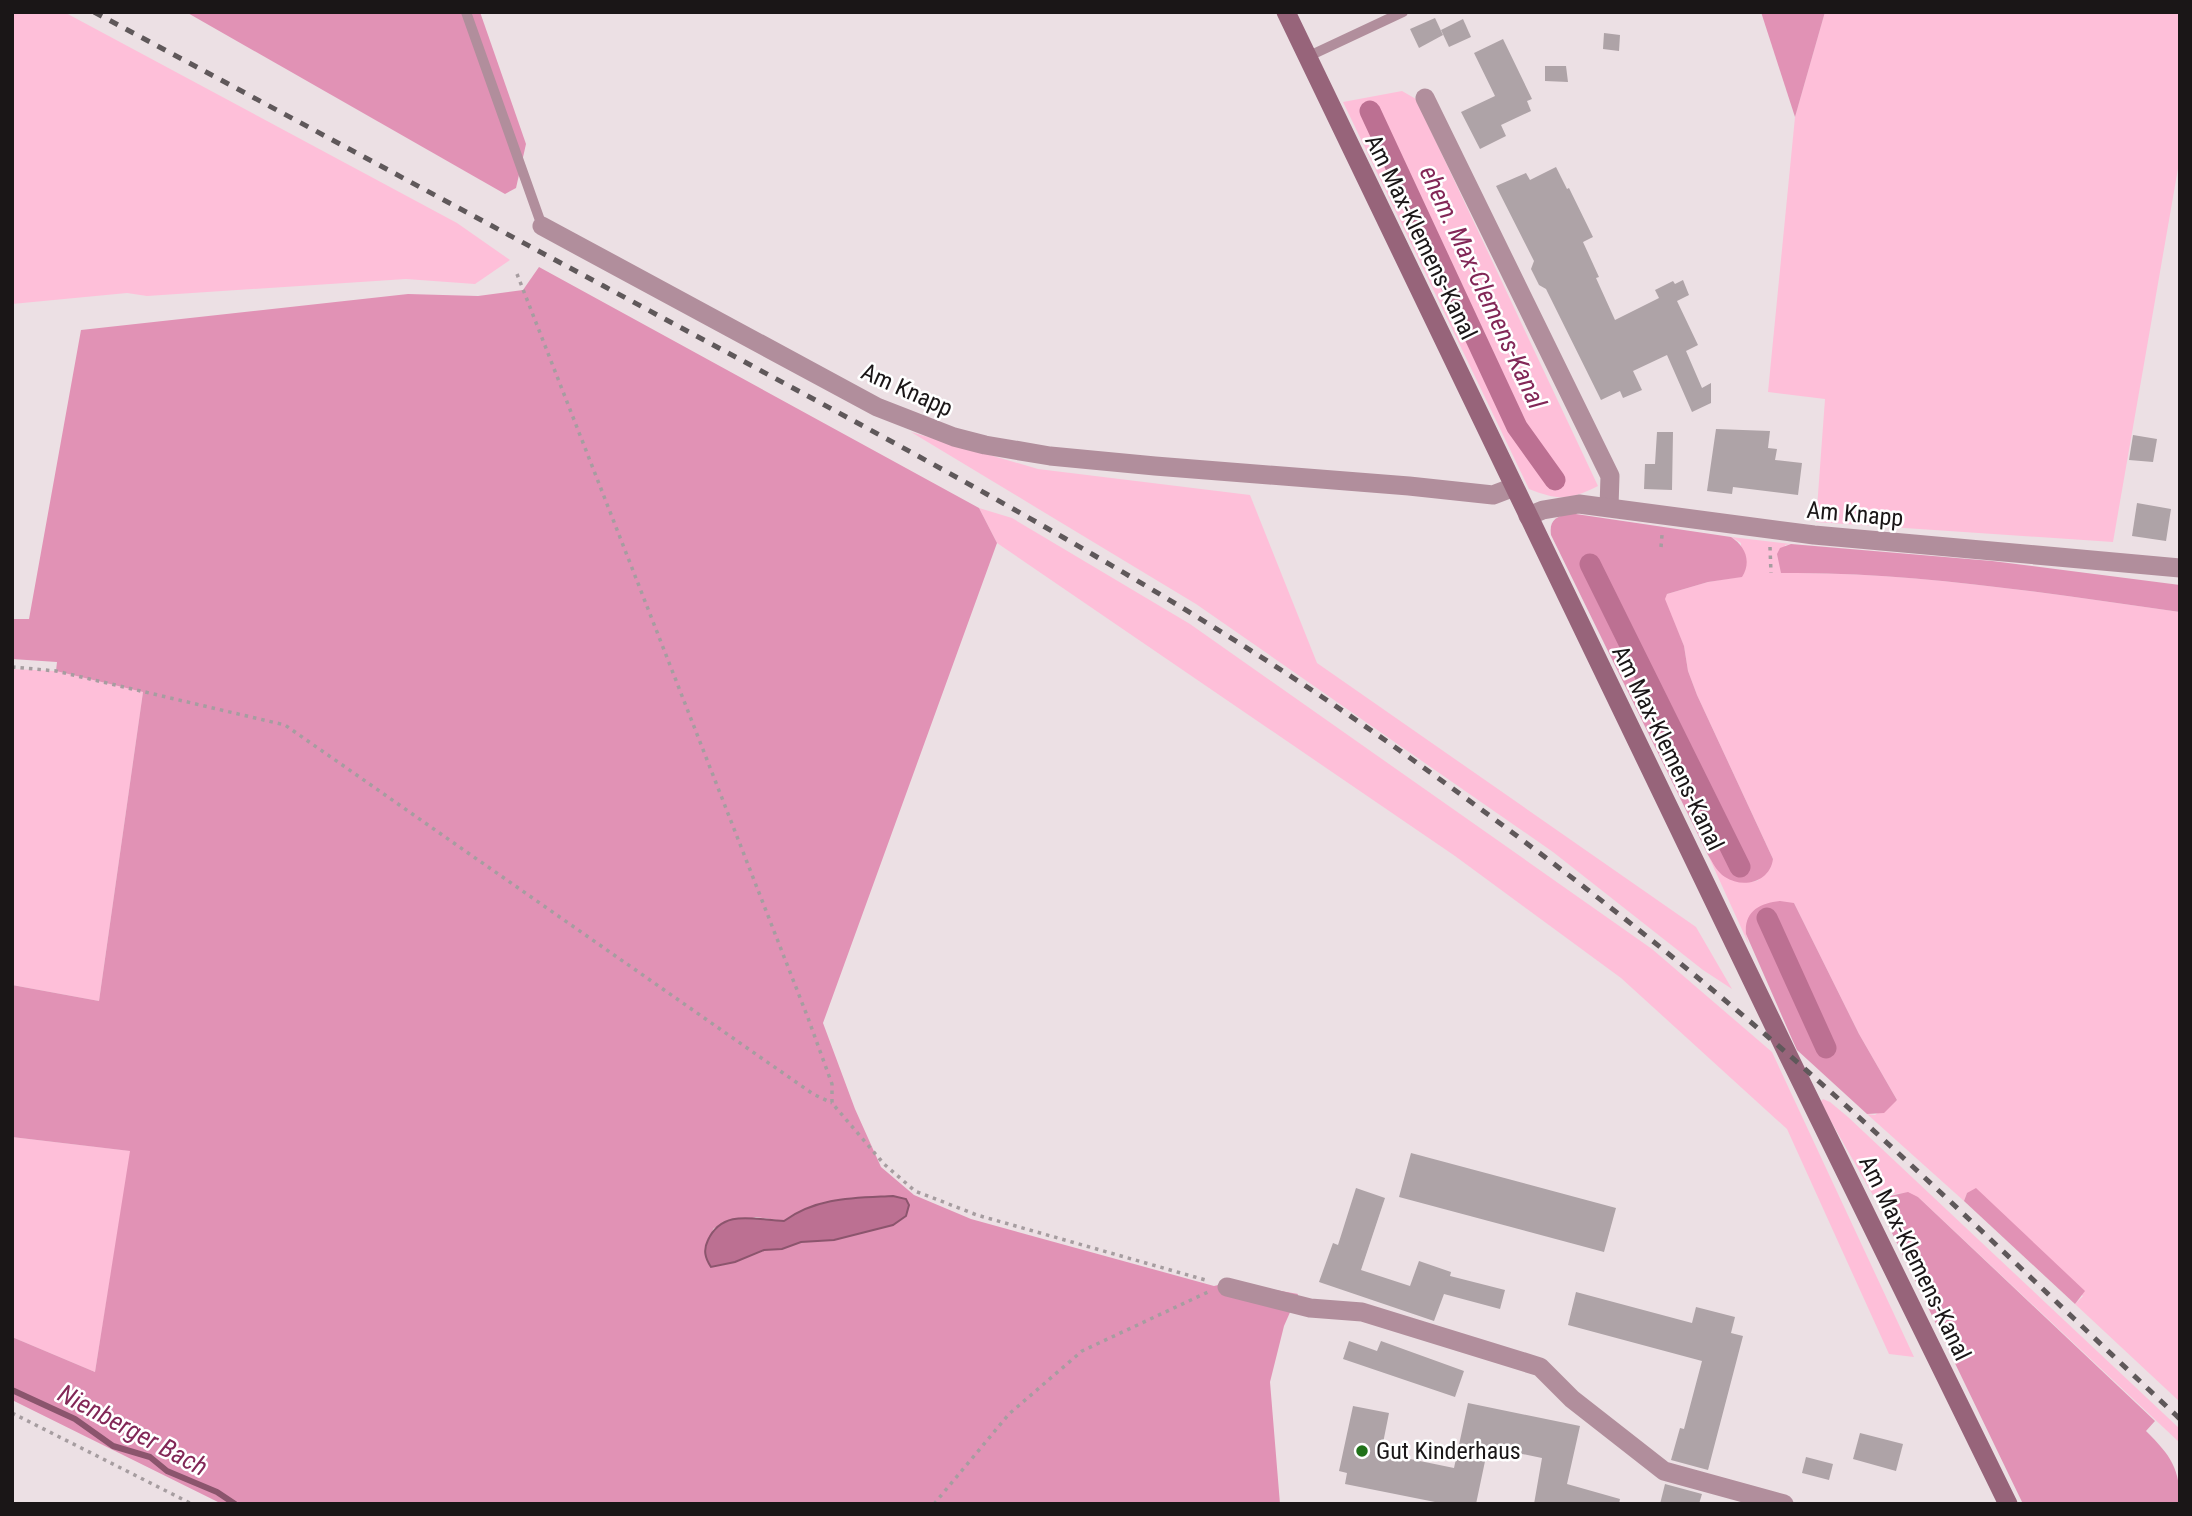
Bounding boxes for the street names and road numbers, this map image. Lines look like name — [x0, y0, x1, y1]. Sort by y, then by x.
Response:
street label: Am Max-Klemens-Kanal — [1359, 130, 1483, 344]
street label: Am Knapp — [857, 357, 957, 423]
street label: Am Knapp — [1805, 496, 1905, 532]
street label: Am Max-Klemens-Kanal — [1606, 641, 1730, 855]
street label: Am Max-Klemens-Kanal — [1853, 1151, 1977, 1365]

